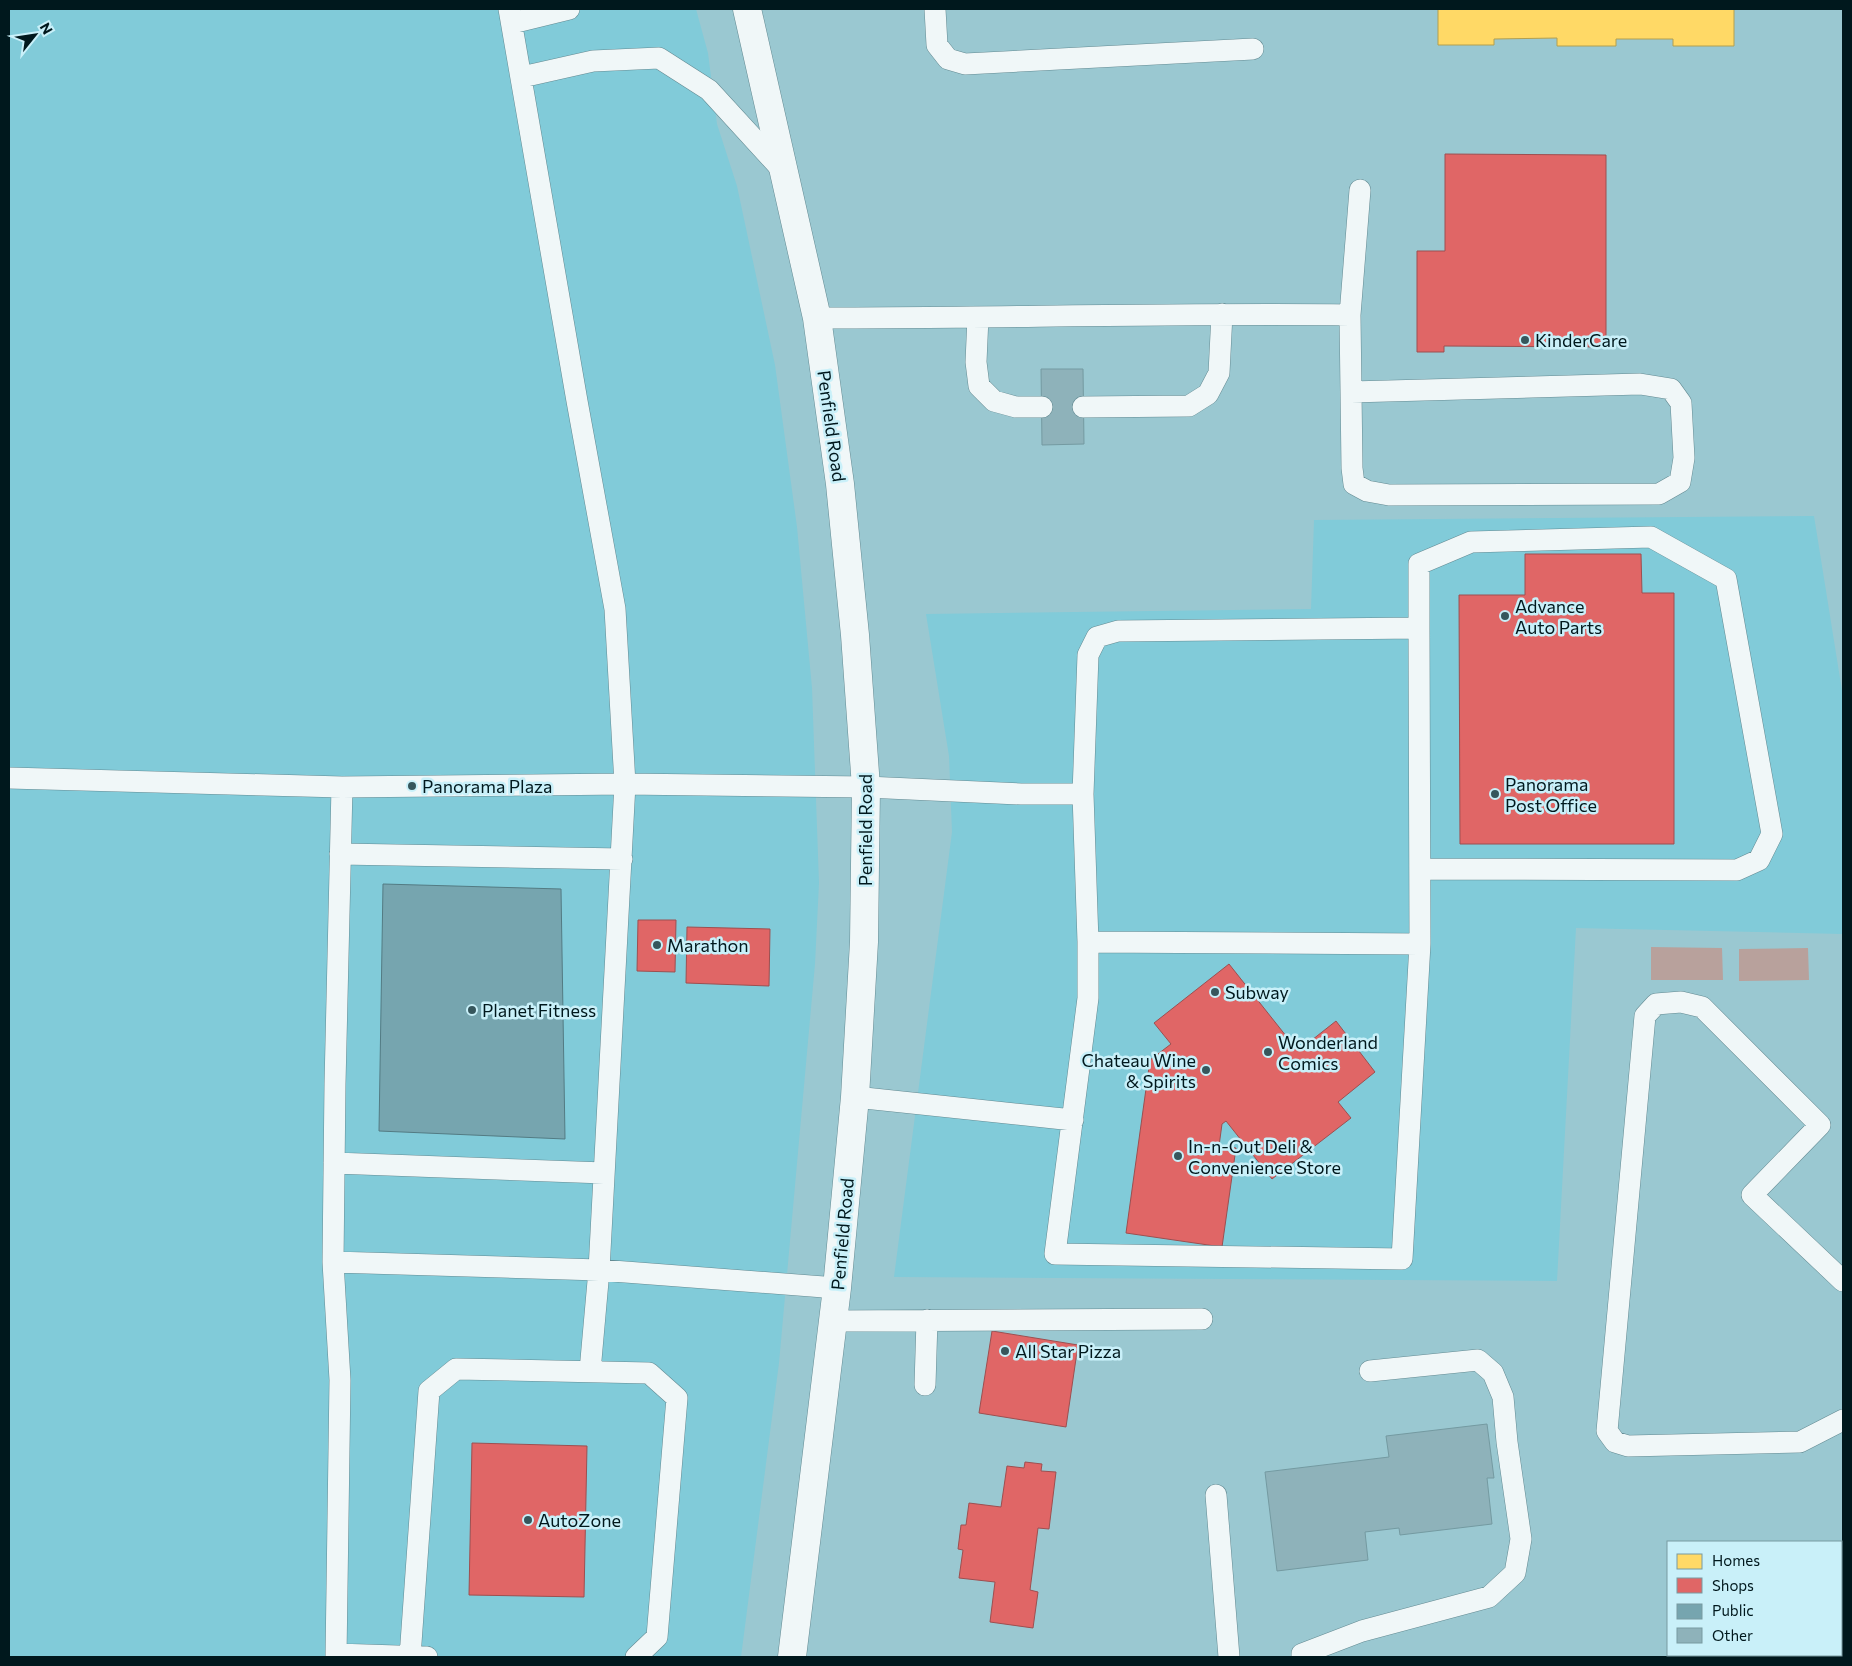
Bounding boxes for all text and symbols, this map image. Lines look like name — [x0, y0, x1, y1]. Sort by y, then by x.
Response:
north arrow — [10, 10, 60, 60]
text: N — [37, 19, 57, 37]
place label: KinderCare — [1535, 329, 1627, 351]
marker: KinderCare — [1519, 334, 1531, 346]
street label: Penfield Road — [813, 369, 851, 483]
place label: Advance Auto Parts — [1515, 595, 1602, 638]
marker: Advance Auto Parts — [1499, 610, 1511, 622]
place label: Panorama Post Office — [1505, 773, 1597, 816]
street label: Penfield Road — [854, 774, 876, 886]
place label: Panorama Plaza — [422, 775, 552, 797]
marker: Panorama Plaza — [406, 780, 418, 792]
marker: Panorama Post Office — [1489, 788, 1501, 800]
place label: Marathon — [667, 934, 749, 956]
marker: Marathon — [651, 939, 663, 951]
place label: Subway — [1225, 981, 1289, 1003]
marker: Subway — [1209, 986, 1221, 998]
place label: Planet Fitness — [482, 999, 596, 1021]
marker: Planet Fitness — [466, 1004, 478, 1016]
place label: Wonderland Comics — [1278, 1031, 1378, 1074]
marker: Wonderland Comics — [1262, 1046, 1274, 1058]
place label: Chateau Wine & Spirits — [1081, 1049, 1196, 1092]
marker: Chateau Wine & Spirits — [1200, 1064, 1212, 1076]
place label: In-n-Out Deli & Convenience Store — [1188, 1135, 1341, 1178]
marker: In-n-Out Deli & Convenience Store — [1172, 1150, 1184, 1162]
street label: Penfield Road — [826, 1177, 858, 1291]
place label: All Star Pizza — [1015, 1340, 1121, 1362]
marker: All Star Pizza — [999, 1345, 1011, 1357]
place label: AutoZone — [538, 1509, 621, 1531]
marker: AutoZone — [522, 1514, 534, 1526]
legend — [1667, 1541, 1842, 1656]
text: Homes — [1712, 1551, 1760, 1569]
text: Shops — [1712, 1576, 1754, 1594]
text: Public — [1712, 1601, 1754, 1619]
text: Other — [1712, 1626, 1753, 1644]

